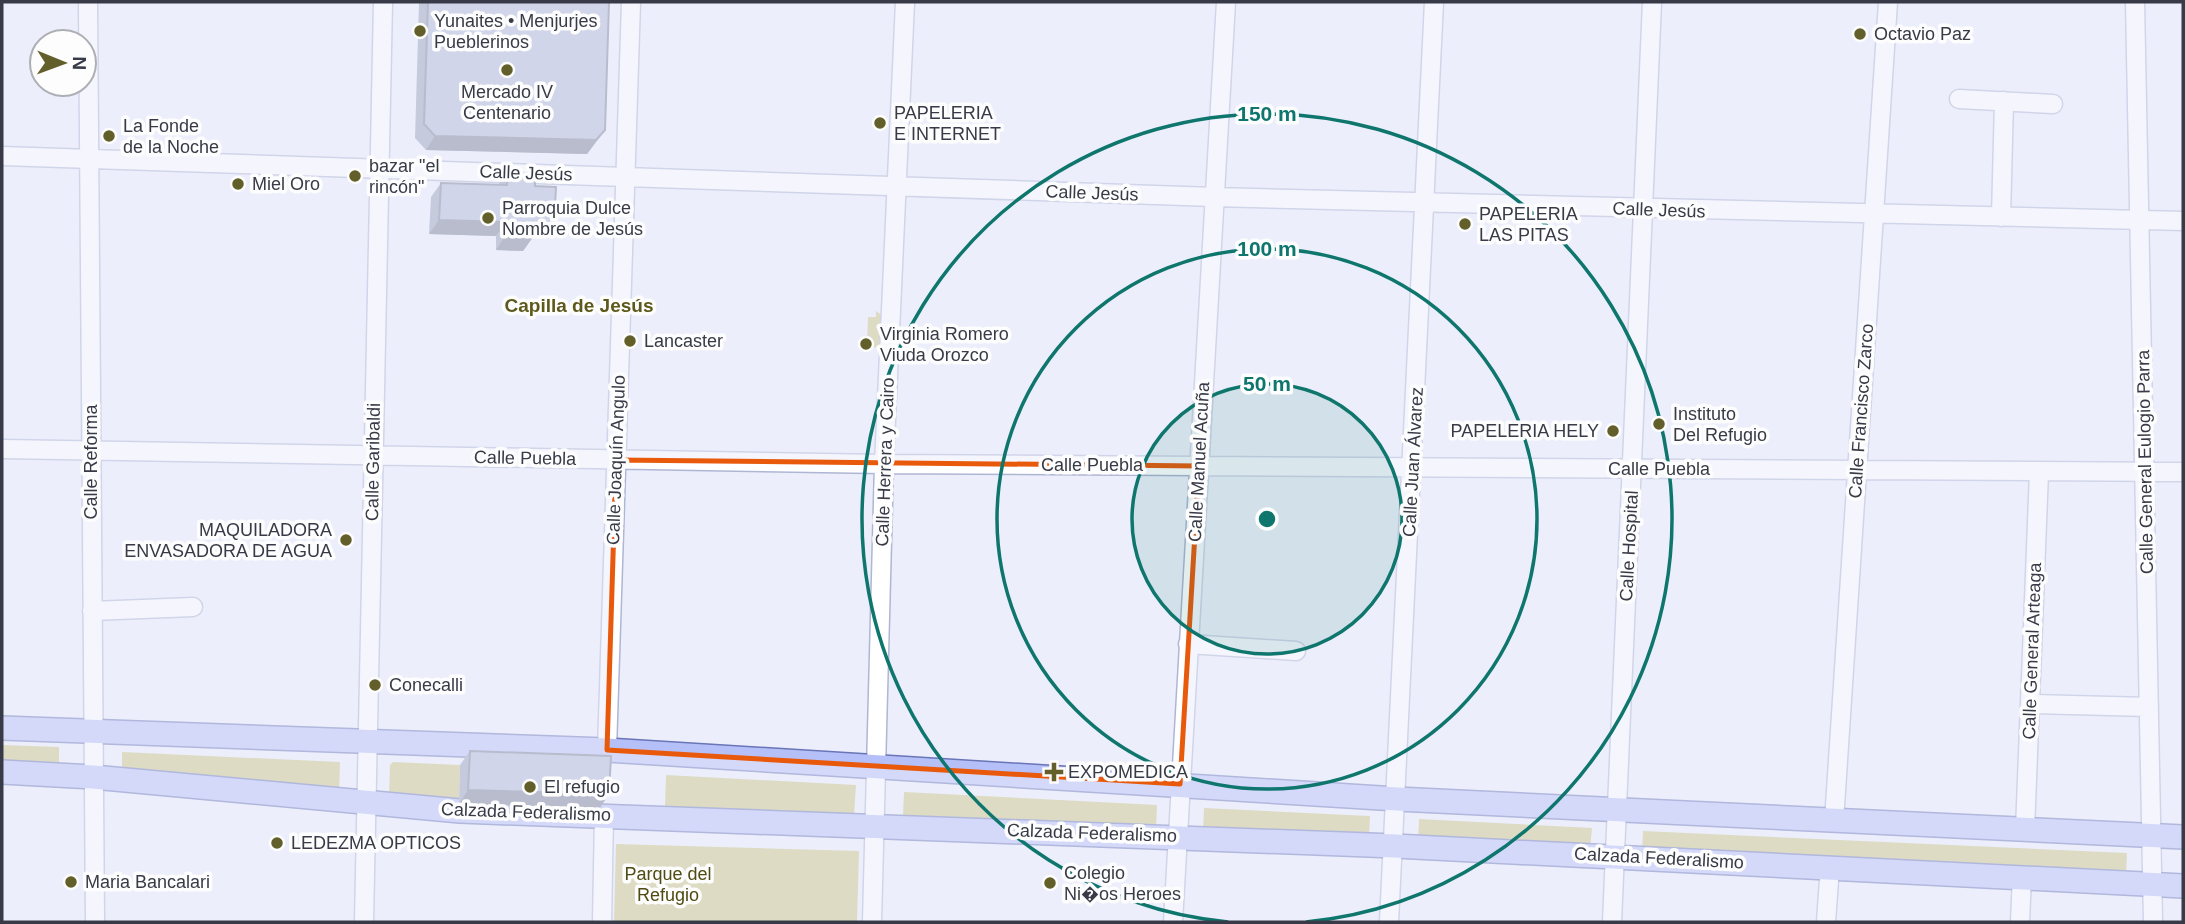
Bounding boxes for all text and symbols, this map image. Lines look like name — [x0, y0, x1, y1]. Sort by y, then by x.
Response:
place label: Yunaites • Menjurjes Pueblerinos — [434, 11, 597, 52]
marker: Yunaites • Menjurjes Pueblerinos — [412, 23, 428, 39]
place label: Octavio Paz — [1874, 24, 1971, 44]
marker: Octavio Paz — [1852, 26, 1868, 42]
north arrow — [28, 28, 98, 98]
text: N — [69, 56, 90, 70]
marker: Mercado IV Centenario — [499, 62, 515, 78]
place label: Mercado IV Centenario — [461, 82, 553, 123]
text: 150 m — [1237, 102, 1297, 125]
place label: PAPELERIA E INTERNET — [894, 103, 1001, 144]
marker: PAPELERIA E INTERNET — [872, 115, 888, 131]
place label: La Fonde de la Noche — [123, 116, 219, 157]
marker: La Fonde de la Noche — [101, 128, 117, 144]
place label: bazar "el rincón" — [369, 156, 439, 197]
street label: Calle Jesús — [479, 161, 573, 185]
marker: bazar "el rincón" — [347, 168, 363, 184]
place label: Miel Oro — [252, 174, 320, 194]
marker: Miel Oro — [230, 176, 246, 192]
street label: Calle Jesús — [1045, 181, 1139, 205]
place label: Parroquia Dulce Nombre de Jesús — [502, 198, 643, 239]
street label: Calle Jesús — [1612, 198, 1706, 222]
place label: PAPELERIA LAS PITAS — [1479, 204, 1578, 245]
marker: Parroquia Dulce Nombre de Jesús — [480, 210, 496, 226]
marker: PAPELERIA LAS PITAS — [1457, 216, 1473, 232]
text: 100 m — [1237, 237, 1297, 260]
district label: Capilla de Jesús — [505, 295, 653, 316]
street label: Calle Francisco Zarco — [1845, 323, 1877, 499]
place label: Virginia Romero Viuda Orozco — [880, 324, 1009, 365]
place label: Lancaster — [644, 331, 723, 351]
marker: Lancaster — [622, 333, 638, 349]
marker: Virginia Romero Viuda Orozco — [858, 336, 874, 352]
street label: Calle General Eulogio Parra — [2133, 349, 2157, 574]
text: 50 m — [1243, 372, 1291, 395]
street label: Calle Joaquín Angulo — [603, 375, 629, 545]
street label: Calle Herrera y Cairo — [872, 377, 898, 547]
street label: Calle Manuel Acuña — [1185, 381, 1213, 542]
street label: Calle Juan Álvarez — [1399, 387, 1427, 537]
street label: Calle Reforma — [81, 403, 101, 520]
street label: Calle Garibaldi — [362, 403, 384, 521]
place label: Instituto Del Refugio — [1673, 404, 1767, 445]
marker: Instituto Del Refugio — [1651, 416, 1667, 432]
place label: PAPELERIA HELY — [1451, 421, 1599, 441]
marker: PAPELERIA HELY — [1605, 423, 1621, 439]
street label: Calle Puebla — [474, 447, 577, 469]
street label: Calle Puebla — [1041, 455, 1144, 475]
street label: Calle Puebla — [1608, 459, 1711, 479]
street label: Calle Hospital — [1616, 490, 1642, 602]
centre of rings — [1255, 507, 1279, 531]
place label: MAQUILADORA ENVASADORA DE AGUA — [124, 520, 332, 561]
marker: MAQUILADORA ENVASADORA DE AGUA — [338, 532, 354, 548]
street label: Calle General Arteaga — [2019, 561, 2045, 740]
place label: Conecalli — [389, 675, 463, 695]
marker: Conecalli — [367, 677, 383, 693]
place label: EXPOMEDICA — [1068, 762, 1188, 782]
marker: EXPOMEDICA — [1046, 764, 1062, 780]
place label: El refugio — [544, 777, 620, 797]
marker: El refugio — [522, 779, 538, 795]
street label: Calzada Federalismo — [441, 799, 611, 825]
street label: Calzada Federalismo — [1007, 820, 1177, 846]
place label: LEDEZMA OPTICOS — [291, 833, 461, 853]
marker: LEDEZMA OPTICOS — [269, 835, 285, 851]
street label: Calzada Federalismo — [1574, 844, 1744, 872]
place label: Colegio Ni�os Heroes — [1064, 863, 1181, 904]
park label: Parque del Refugio — [624, 864, 712, 905]
place label: Maria Bancalari — [85, 872, 210, 892]
marker: Maria Bancalari — [63, 874, 79, 890]
marker: Colegio Ni�os Heroes — [1042, 875, 1058, 891]

